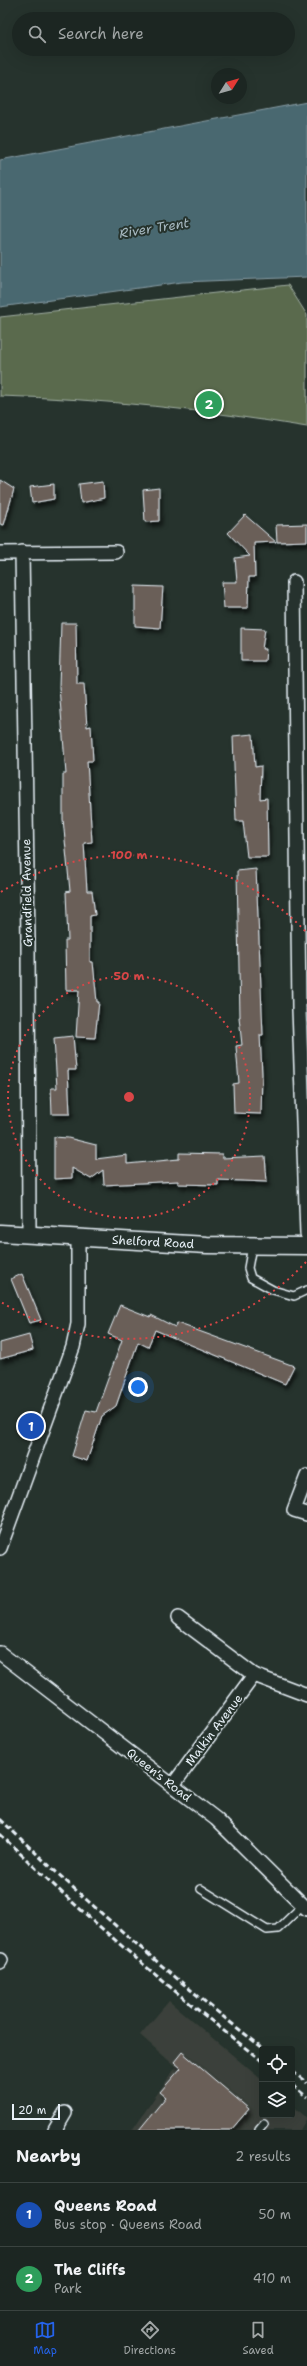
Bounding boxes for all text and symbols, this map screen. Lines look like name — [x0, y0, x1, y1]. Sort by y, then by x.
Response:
search box — [12, 12, 295, 56]
icon: search — [26, 23, 48, 45]
text: Search here — [58, 24, 144, 44]
north arrow — [211, 68, 247, 104]
water label: River Trent — [118, 214, 190, 242]
pin: 2 — [196, 389, 222, 419]
street label: Grandfield Avenue — [18, 839, 36, 947]
text: 100 m — [111, 847, 148, 863]
text: 50 m — [114, 968, 145, 984]
centre of rings — [122, 1090, 136, 1104]
street label: Shelford Road — [111, 1232, 195, 1252]
your location — [128, 1377, 148, 1397]
pin: 1 — [18, 1411, 44, 1441]
street label: Malkin Avenue — [182, 1691, 246, 1769]
street label: Queen's Road — [123, 1745, 195, 1806]
map controls — [259, 2046, 295, 2118]
button: locate — [259, 2046, 295, 2082]
button: layers — [259, 2082, 295, 2118]
scale bar — [12, 2102, 60, 2121]
text: 20 m — [18, 2103, 46, 2118]
text: Nearby — [16, 2145, 81, 2167]
text: 2 results — [235, 2148, 291, 2165]
text: Queens Road — [54, 2196, 157, 2216]
text: 1 — [26, 2206, 32, 2223]
text: 50 m — [258, 2206, 291, 2223]
text: Bus stop · Queens Road — [54, 2216, 202, 2233]
text: The Cliffs — [54, 2260, 126, 2280]
text: 2 — [24, 2270, 34, 2287]
text: 410 m — [253, 2270, 291, 2287]
text: Park — [54, 2280, 82, 2297]
tab: Map — [33, 2319, 57, 2358]
tab: Directions — [123, 2319, 176, 2358]
tab: Saved — [242, 2319, 274, 2358]

